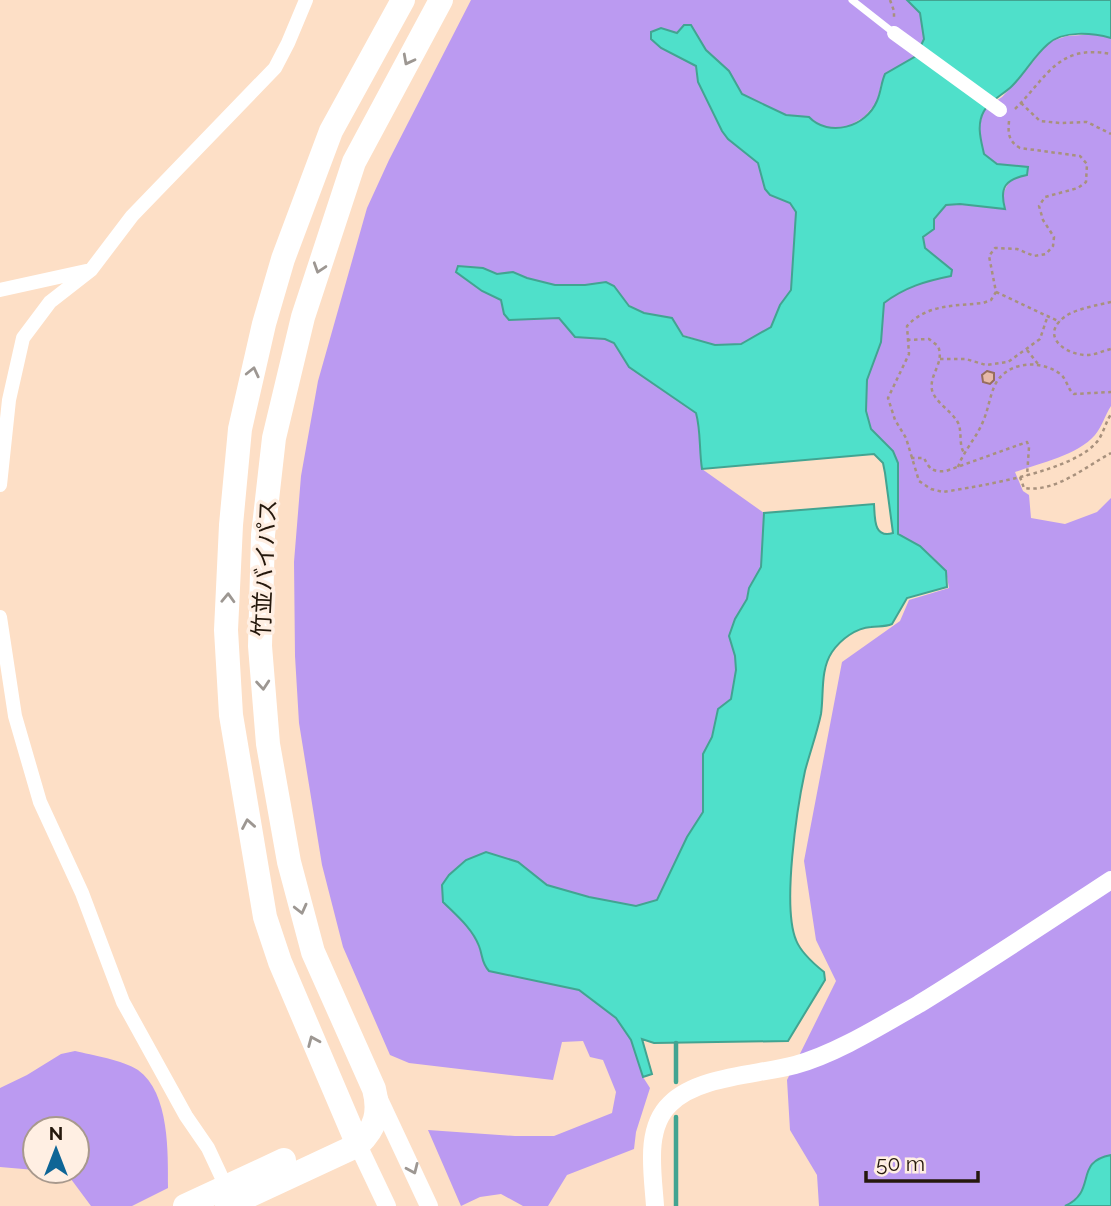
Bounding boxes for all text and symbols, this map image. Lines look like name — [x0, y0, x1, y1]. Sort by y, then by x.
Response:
one-way arrow — [403, 53, 416, 65]
one-way arrow — [313, 262, 327, 274]
one-way arrow — [245, 366, 260, 378]
street label: 竹並バイパス — [247, 499, 281, 637]
one-way arrow — [220, 592, 235, 603]
one-way arrow — [255, 680, 270, 691]
one-way arrow — [242, 818, 257, 830]
one-way arrow — [293, 903, 307, 915]
one-way arrow — [307, 1035, 321, 1048]
north arrow — [21, 1115, 91, 1185]
text: N — [49, 1122, 63, 1144]
scale bar — [866, 1140, 978, 1184]
text: 50 m — [876, 1151, 925, 1176]
one-way arrow — [405, 1162, 419, 1174]

